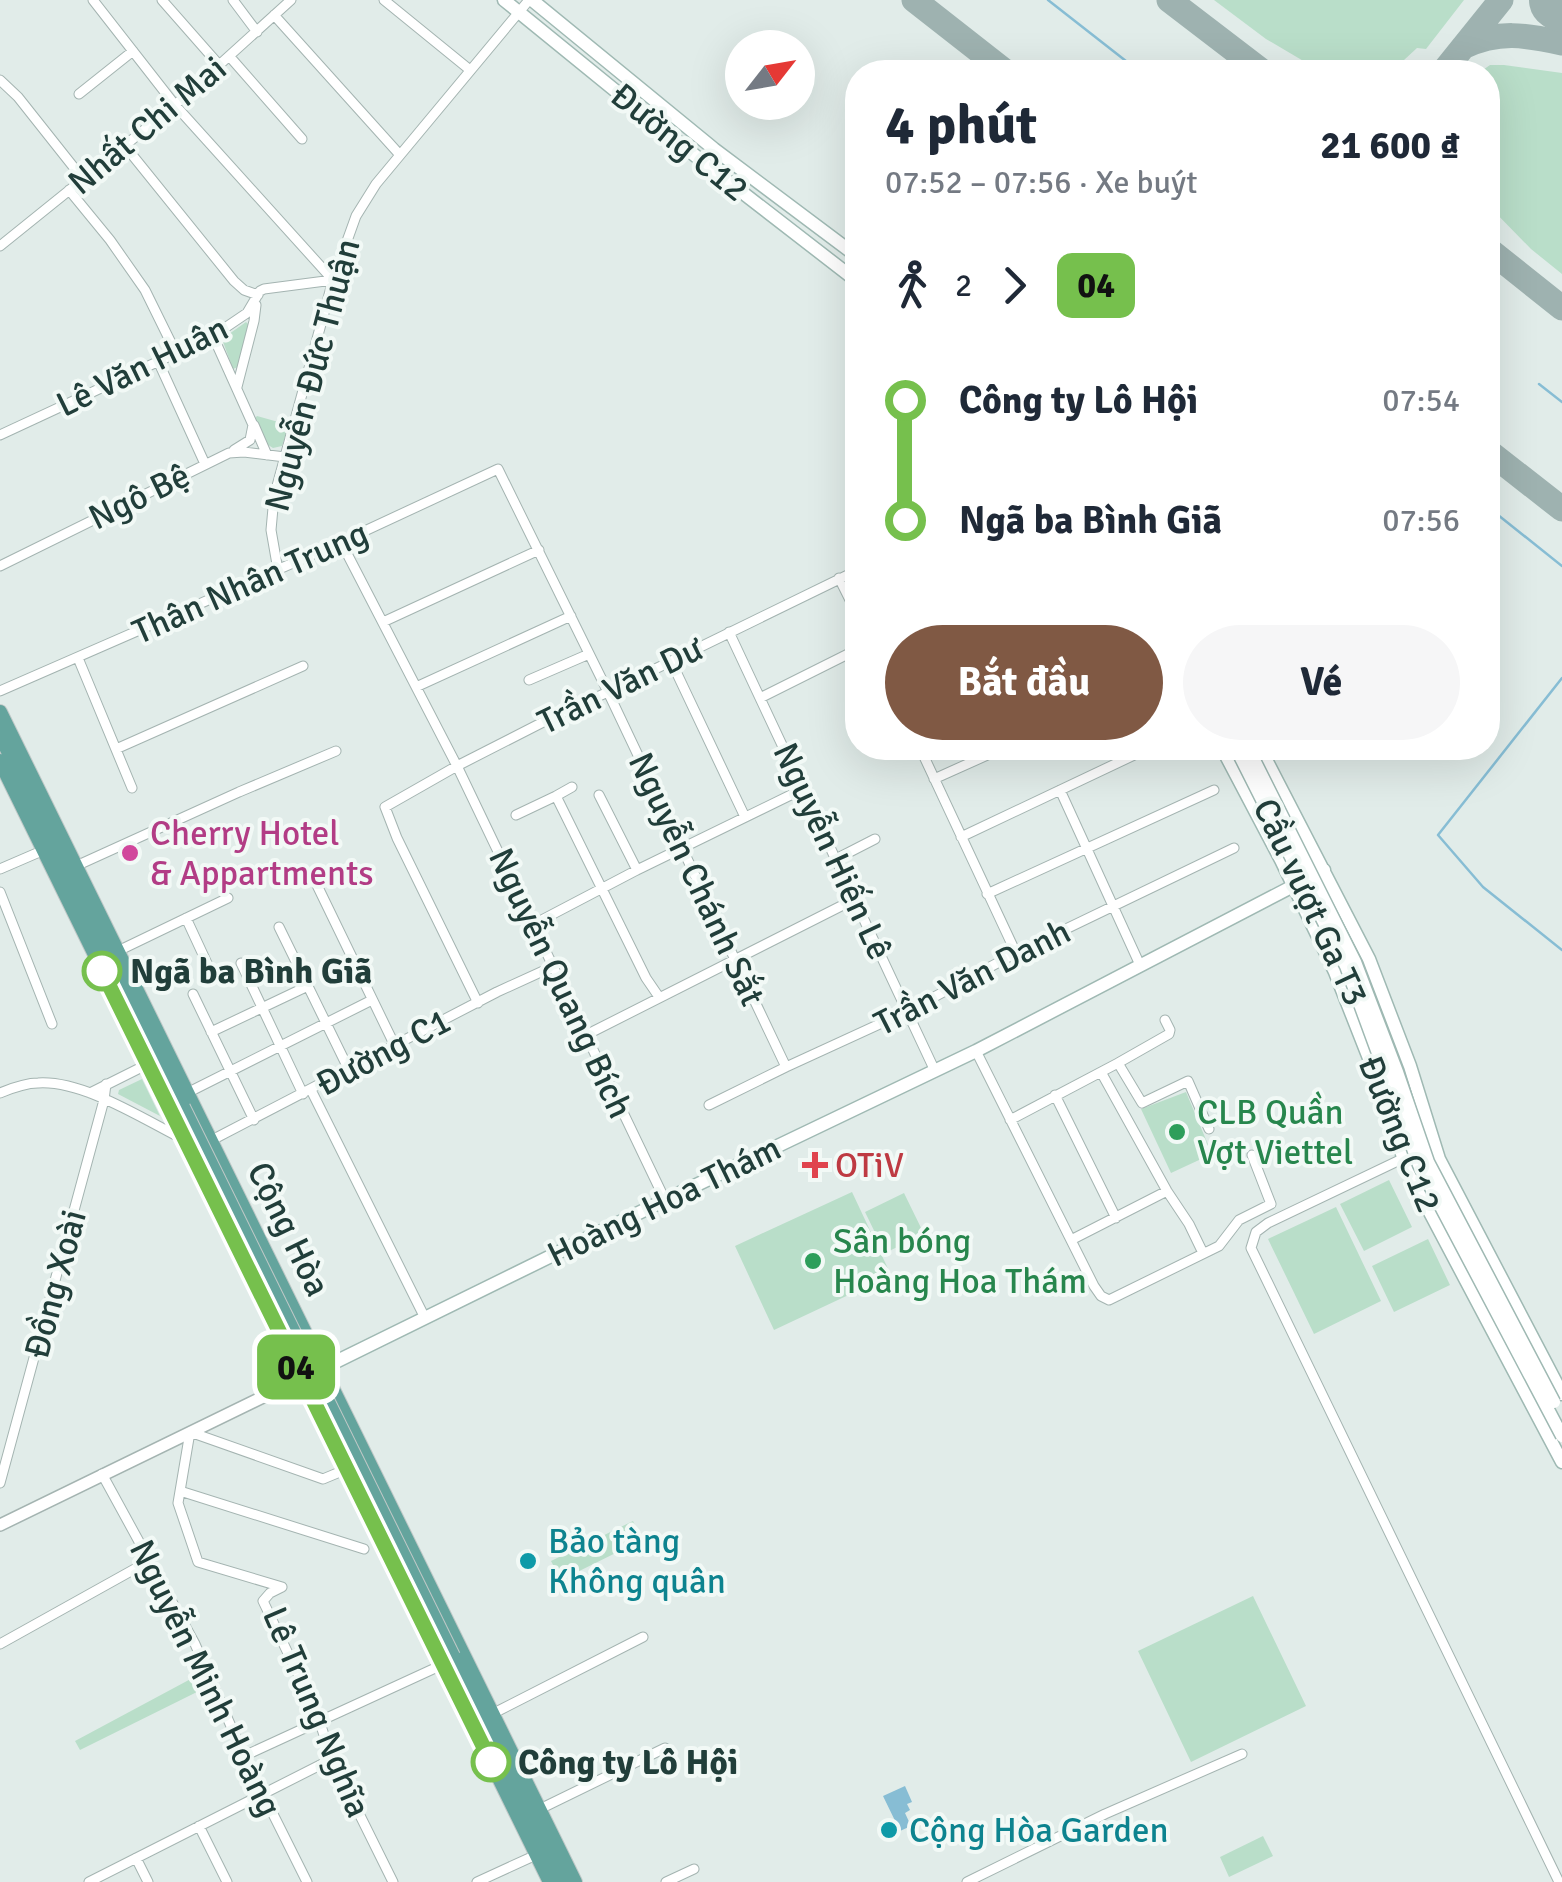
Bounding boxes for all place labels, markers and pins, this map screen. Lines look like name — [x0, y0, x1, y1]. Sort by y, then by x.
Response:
place label: Cherry Hotel & Appartments — [150, 812, 374, 895]
marker: Cherry Hotel & Appartments — [119, 842, 141, 864]
place label: Ngã ba Bình Giã — [130, 950, 372, 993]
marker: Ngã ba Bình Giã — [83, 952, 121, 990]
place label: CLB Quần Vợt Viettel — [1197, 1091, 1353, 1174]
marker: CLB Quần Vợt Viettel — [1166, 1121, 1188, 1143]
place label: OTiV — [835, 1144, 904, 1187]
marker: OTiV — [804, 1154, 826, 1176]
place label: Sân bóng Hoàng Hoa Thám — [833, 1220, 1087, 1303]
marker: Sân bóng Hoàng Hoa Thám — [802, 1250, 824, 1272]
place label: Bảo tàng Không quân — [548, 1520, 726, 1603]
marker: Bảo tàng Không quân — [517, 1550, 539, 1572]
place label: Công ty Lô Hội — [518, 1741, 738, 1784]
marker: Công ty Lô Hội — [472, 1743, 510, 1781]
place label: Cộng Hòa Garden — [909, 1809, 1169, 1852]
marker: Cộng Hòa Garden — [878, 1819, 900, 1841]

